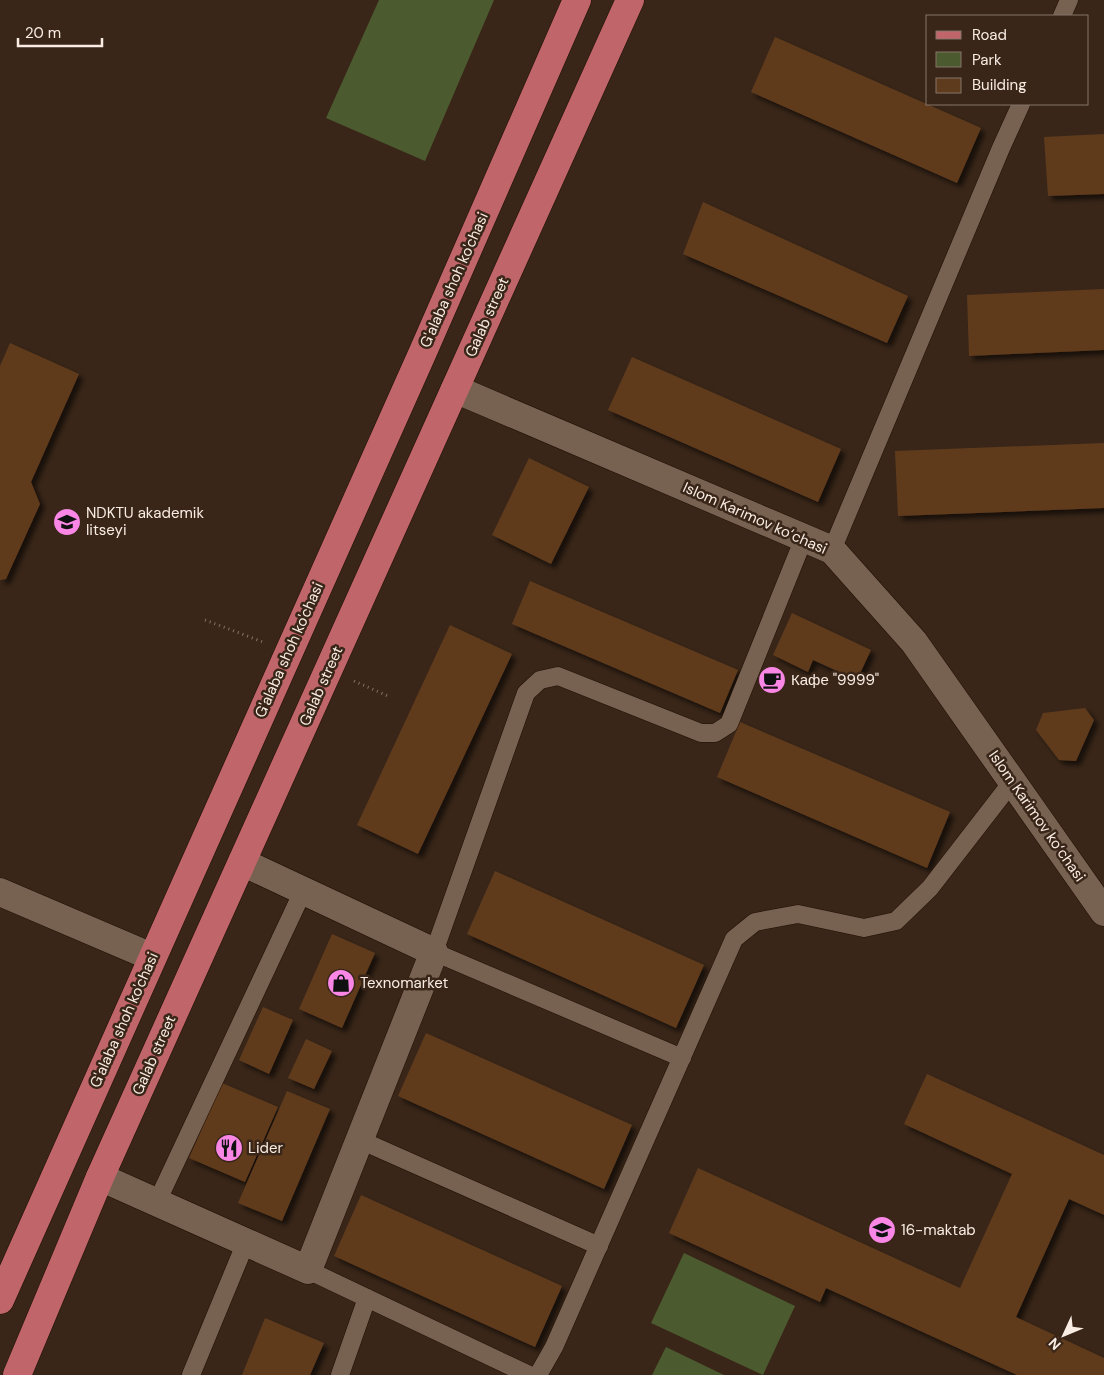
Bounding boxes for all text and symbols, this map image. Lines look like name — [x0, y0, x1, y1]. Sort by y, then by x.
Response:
scale bar — [18, 15, 101, 47]
legend — [926, 15, 1089, 105]
text: 20 m — [25, 23, 61, 43]
text: Road — [972, 25, 1007, 45]
text: Park — [972, 50, 1002, 70]
text: Building — [972, 75, 1027, 95]
street label: G'alaba shoh ko'chasi — [415, 209, 493, 351]
street label: Galab street — [460, 274, 514, 360]
street label: Islom Karimov ko‘chasi — [680, 477, 830, 559]
place label: NDKTU akademik litseyi — [86, 503, 204, 540]
school or university icon: NDKTU akademik litseyi — [52, 507, 82, 537]
street label: G'alaba shoh ko'chasi — [250, 579, 328, 721]
street label: Galab street — [294, 643, 348, 729]
cafe icon: Кафе "9999" — [757, 665, 787, 695]
place label: Кафе "9999" — [791, 670, 879, 690]
street label: Islom Karimov ko‘chasi — [984, 746, 1090, 886]
street label: G'alaba shoh ko'chasi — [85, 949, 163, 1091]
shop icon: Texnomarket — [326, 968, 356, 998]
place label: Texnomarket — [360, 973, 449, 993]
street label: Galab street — [127, 1012, 181, 1098]
restaurant icon: Lider — [214, 1133, 244, 1163]
place label: Lider — [248, 1138, 283, 1158]
school or university icon: 16-maktab — [867, 1215, 897, 1245]
place label: 16-maktab — [901, 1220, 976, 1240]
north arrow — [1039, 1310, 1089, 1360]
text: N — [1045, 1334, 1065, 1354]

